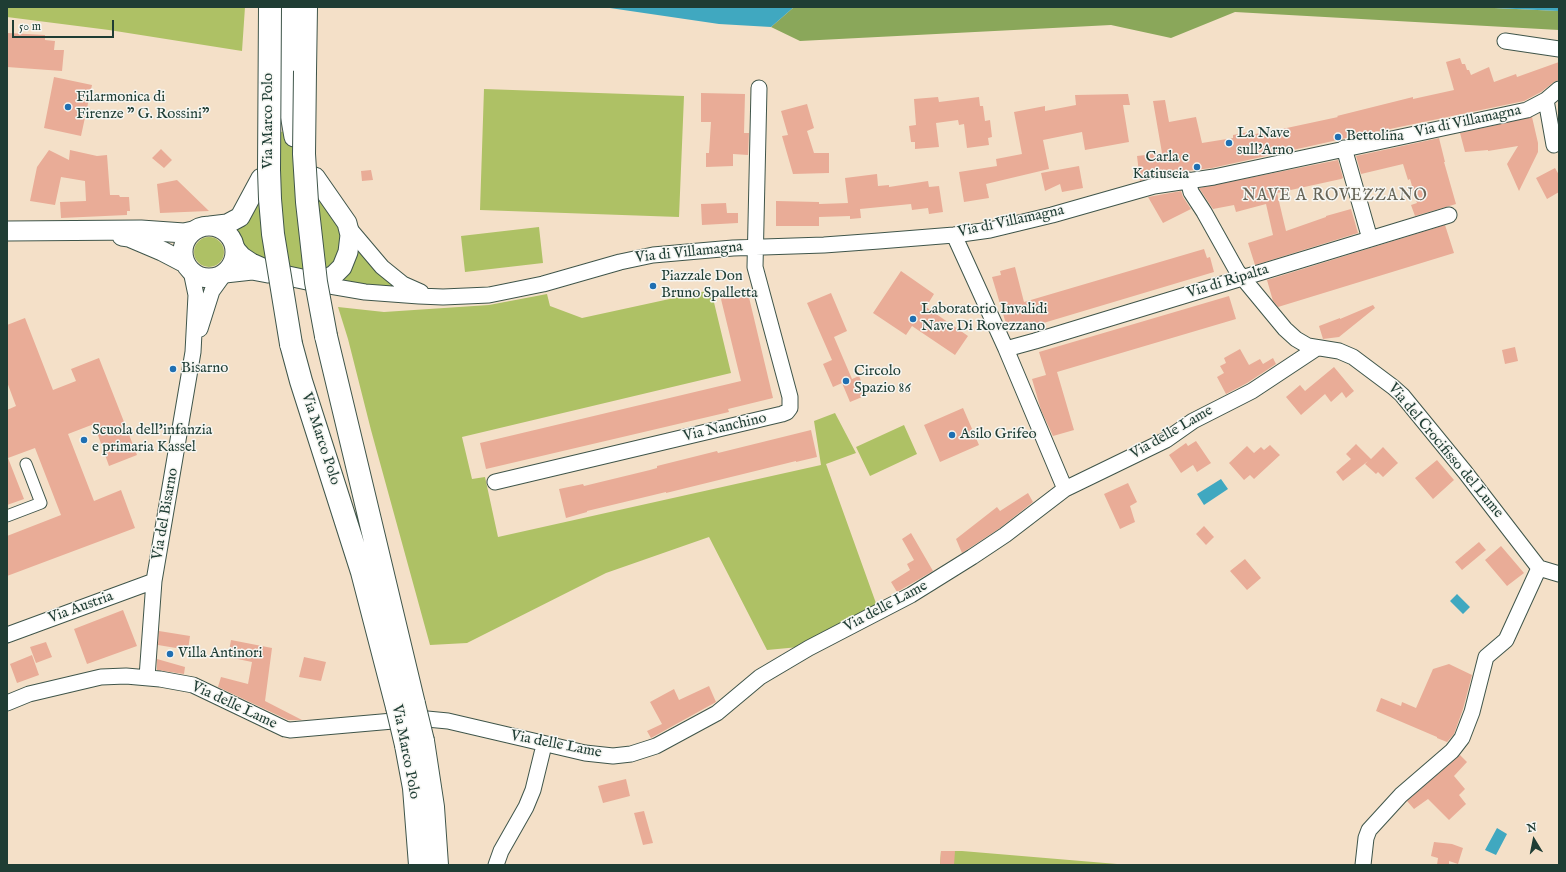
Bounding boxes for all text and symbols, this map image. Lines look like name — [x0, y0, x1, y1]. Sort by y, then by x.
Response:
scale bar — [14, 12, 116, 38]
text: 50 m — [19, 19, 41, 34]
street label: Via Marco Polo — [260, 73, 278, 169]
place label: Filarmonica di Firenze " G. Rossini" — [76, 89, 209, 124]
marker: Filarmonica di Firenze " G. Rossini" — [63, 102, 73, 112]
street label: Via di Villamagna — [1413, 102, 1523, 142]
place label: La Nave sull'Arno — [1237, 125, 1294, 160]
place label: Bettolina — [1346, 128, 1404, 146]
marker: Bettolina — [1333, 132, 1343, 142]
marker: La Nave sull'Arno — [1224, 138, 1234, 148]
place label: Carla e Katiuscia — [1133, 149, 1189, 184]
marker: Carla e Katiuscia — [1192, 162, 1202, 172]
district label: NAVE A ROVEZZANO — [1242, 187, 1428, 207]
street label: Via di Villamagna — [956, 202, 1066, 242]
street label: Via di Villamagna — [634, 238, 744, 268]
street label: Via di Ripalta — [1185, 261, 1271, 303]
place label: Piazzale Don Bruno Spalletta — [661, 268, 758, 303]
marker: Piazzale Don Bruno Spalletta — [648, 281, 658, 291]
place label: Laboratorio Invalidi Nave Di Rovezzano — [921, 301, 1048, 336]
marker: Laboratorio Invalidi Nave Di Rovezzano — [908, 314, 918, 324]
place label: Bisarno — [181, 360, 228, 378]
place label: Circolo Spazio 86 — [854, 363, 911, 398]
marker: Bisarno — [168, 364, 178, 374]
marker: Circolo Spazio 86 — [841, 376, 851, 386]
street label: Via del Crocifisso del Lume — [1383, 380, 1507, 522]
street label: Via Marco Polo — [297, 391, 343, 487]
street label: Via delle Lame — [1128, 402, 1216, 464]
street label: Via Nanchino — [682, 410, 768, 446]
place label: Scuola dell'infanzia e primaria Kassel — [92, 422, 212, 457]
place label: Asilo Grifeo — [960, 426, 1037, 444]
marker: Asilo Grifeo — [947, 430, 957, 440]
marker: Scuola dell'infanzia e primaria Kassel — [79, 435, 89, 445]
street label: Via del Bisarno — [149, 467, 183, 561]
street label: Via delle Lame — [841, 577, 931, 637]
street label: Via Austria — [46, 588, 116, 628]
place label: Villa Antinori — [178, 645, 263, 663]
marker: Villa Antinori — [165, 649, 175, 659]
street label: Via delle Lame — [188, 678, 280, 734]
street label: Via Marco Polo — [387, 703, 423, 801]
street label: Via delle Lame — [509, 727, 603, 763]
north arrow — [1514, 820, 1554, 860]
text: N — [1526, 820, 1538, 836]

